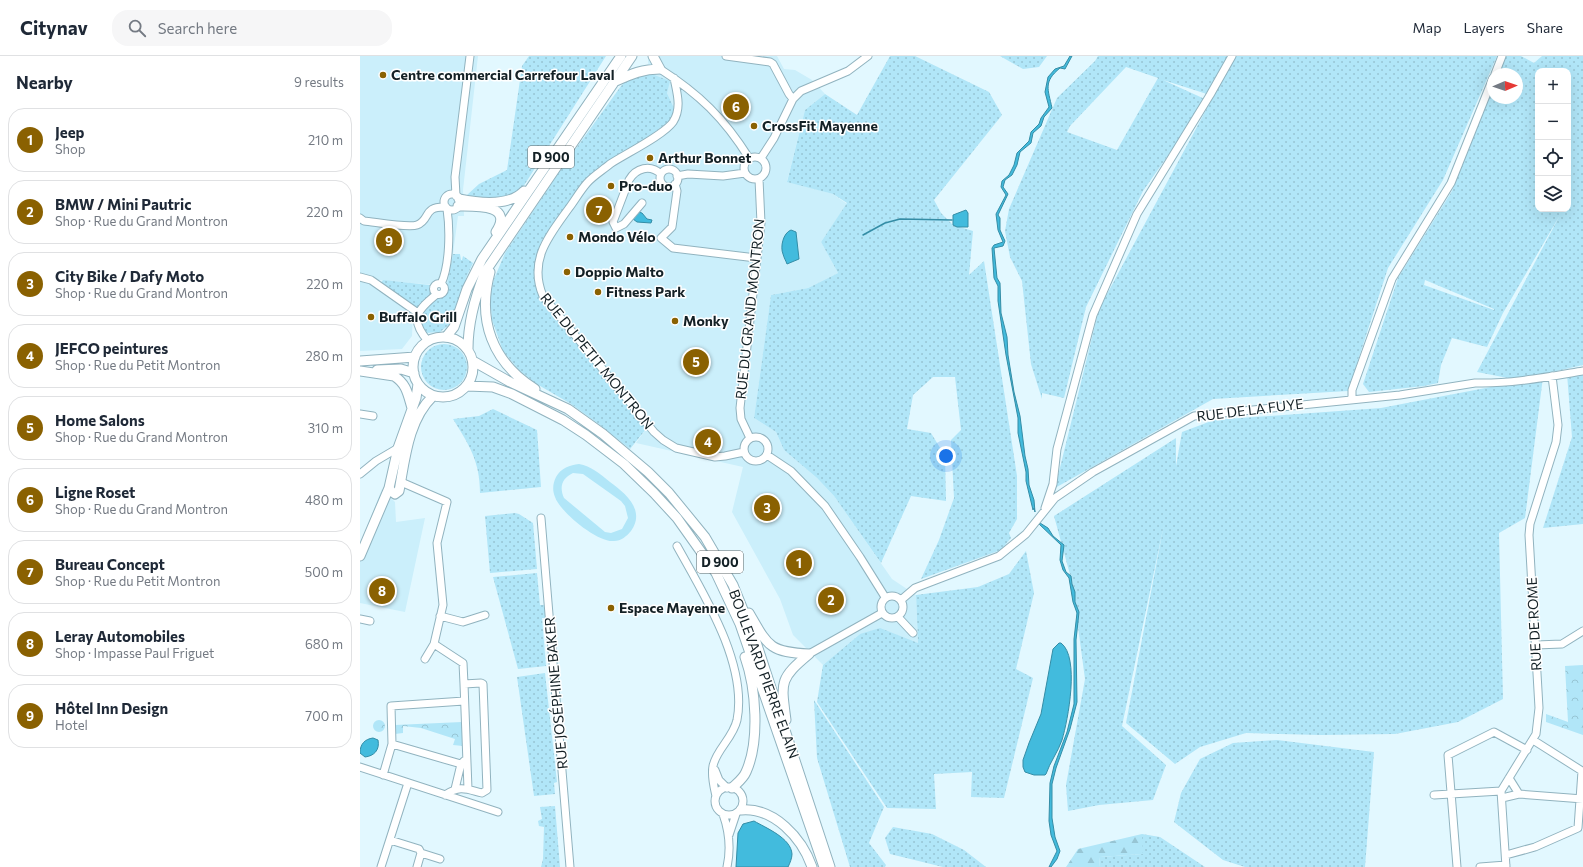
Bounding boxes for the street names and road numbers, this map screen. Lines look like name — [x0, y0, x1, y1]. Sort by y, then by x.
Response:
road number: D 900 — [528, 146, 574, 168]
street label: RUE DU GRAND MONTRON — [732, 218, 767, 400]
street label: RUE DU PETIT MONTRON — [537, 289, 658, 432]
street label: RUE DE LA FUYE — [1195, 395, 1304, 425]
road number: D 900 — [697, 551, 743, 573]
street label: RUE DE ROME — [1523, 577, 1544, 671]
street label: BOULEVARD PIERRE ELAIN — [726, 587, 803, 761]
street label: RUE JOSÉPHINE BAKER — [540, 616, 571, 770]

